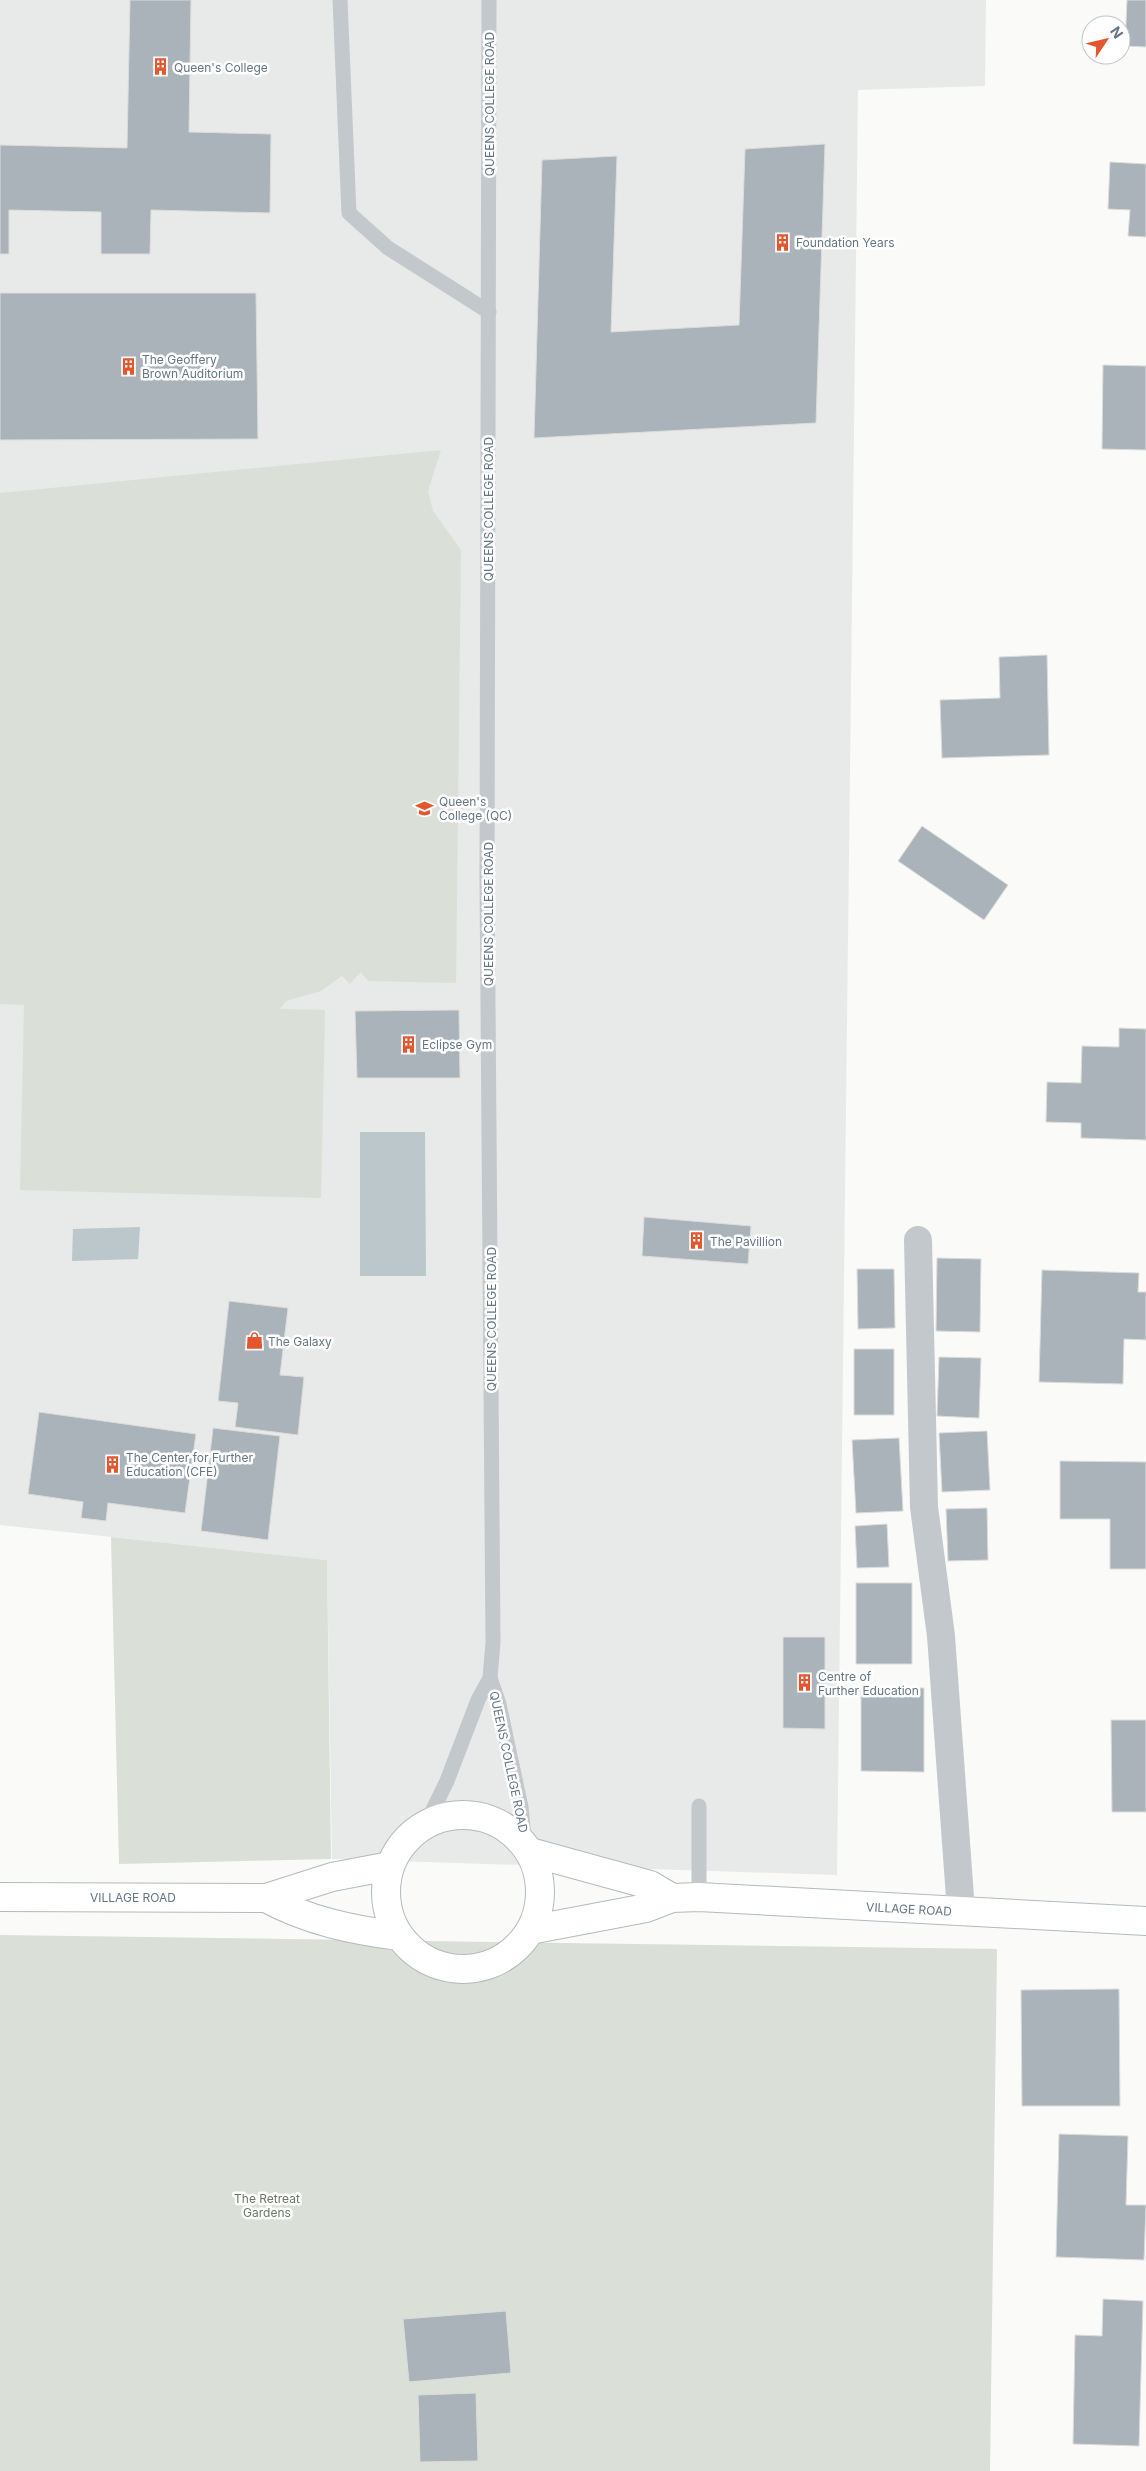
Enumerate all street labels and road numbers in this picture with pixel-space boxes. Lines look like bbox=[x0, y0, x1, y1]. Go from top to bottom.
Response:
street label: QUEENS COLLEGE ROAD bbox=[482, 32, 497, 176]
street label: QUEENS COLLEGE ROAD bbox=[481, 437, 496, 581]
street label: QUEENS COLLEGE ROAD bbox=[481, 842, 496, 986]
street label: QUEENS COLLEGE ROAD bbox=[484, 1247, 499, 1391]
street label: QUEENS COLLEGE ROAD bbox=[487, 1690, 531, 1834]
street label: VILLAGE ROAD bbox=[90, 1890, 176, 1905]
street label: VILLAGE ROAD bbox=[866, 1899, 952, 1919]

